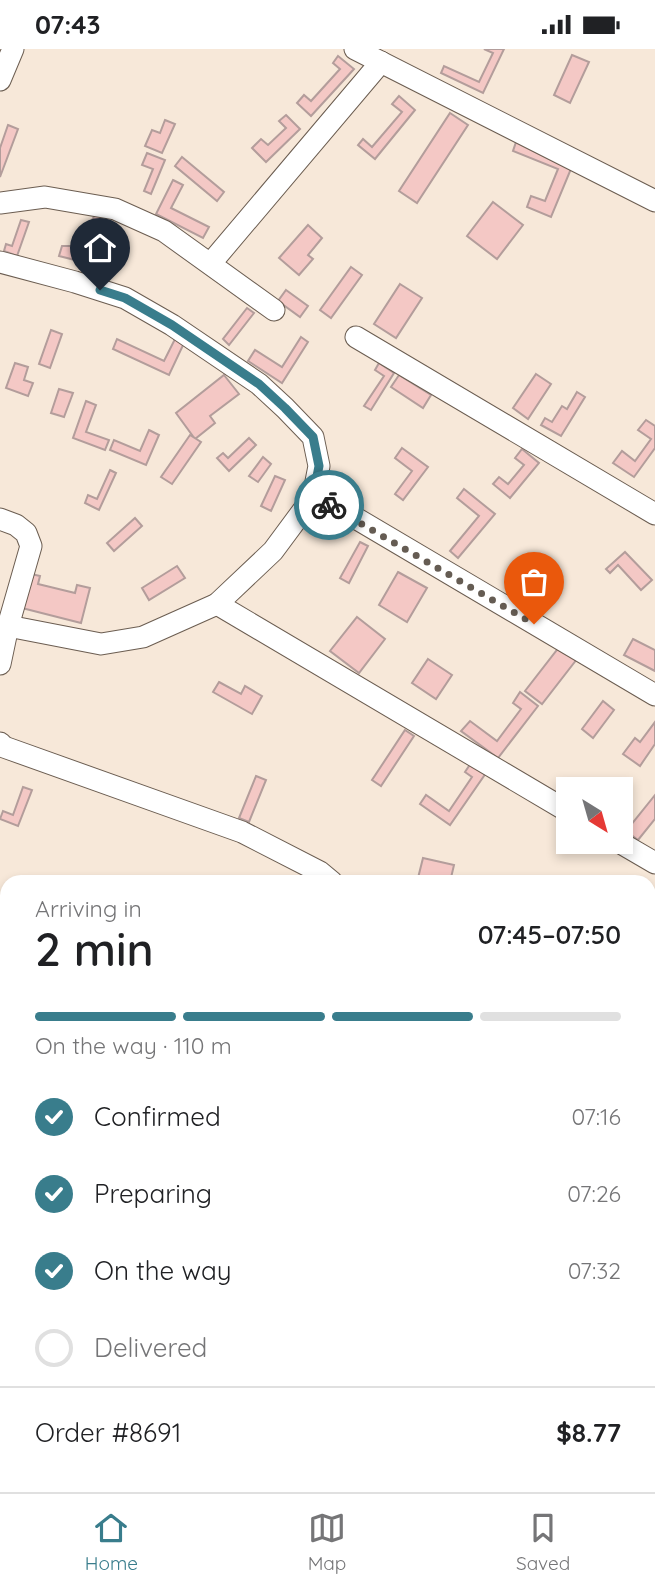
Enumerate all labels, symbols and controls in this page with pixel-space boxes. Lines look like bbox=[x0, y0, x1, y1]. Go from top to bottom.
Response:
text: 07:43 bbox=[35, 8, 101, 41]
pin bbox=[70, 218, 130, 290]
icon: home bbox=[81, 229, 119, 267]
courier bbox=[294, 470, 364, 540]
icon: bike bbox=[310, 486, 348, 524]
pin bbox=[504, 552, 564, 624]
icon: bag bbox=[515, 563, 553, 601]
north arrow bbox=[556, 777, 634, 854]
map controls bbox=[556, 777, 633, 854]
text: Arriving in bbox=[35, 894, 142, 923]
text: 07:45–07:50 bbox=[478, 918, 621, 951]
text: 2 min bbox=[35, 920, 154, 978]
text: On the way · 110 m bbox=[35, 1031, 232, 1060]
icon: check bbox=[35, 1098, 73, 1136]
text: Confirmed bbox=[94, 1100, 221, 1133]
text: 07:16 bbox=[572, 1102, 621, 1131]
icon: check bbox=[35, 1175, 73, 1213]
text: Preparing bbox=[94, 1177, 212, 1210]
text: 07:26 bbox=[567, 1179, 621, 1208]
icon: check bbox=[35, 1252, 73, 1290]
text: On the way bbox=[94, 1254, 232, 1287]
text: 07:32 bbox=[568, 1256, 621, 1285]
text: Delivered bbox=[94, 1331, 207, 1364]
text: Order #8691 bbox=[35, 1416, 181, 1449]
text: $8.77 bbox=[556, 1416, 621, 1449]
tab: Home bbox=[85, 1509, 138, 1575]
tab: Map bbox=[308, 1509, 346, 1575]
tab: Saved bbox=[516, 1509, 570, 1575]

